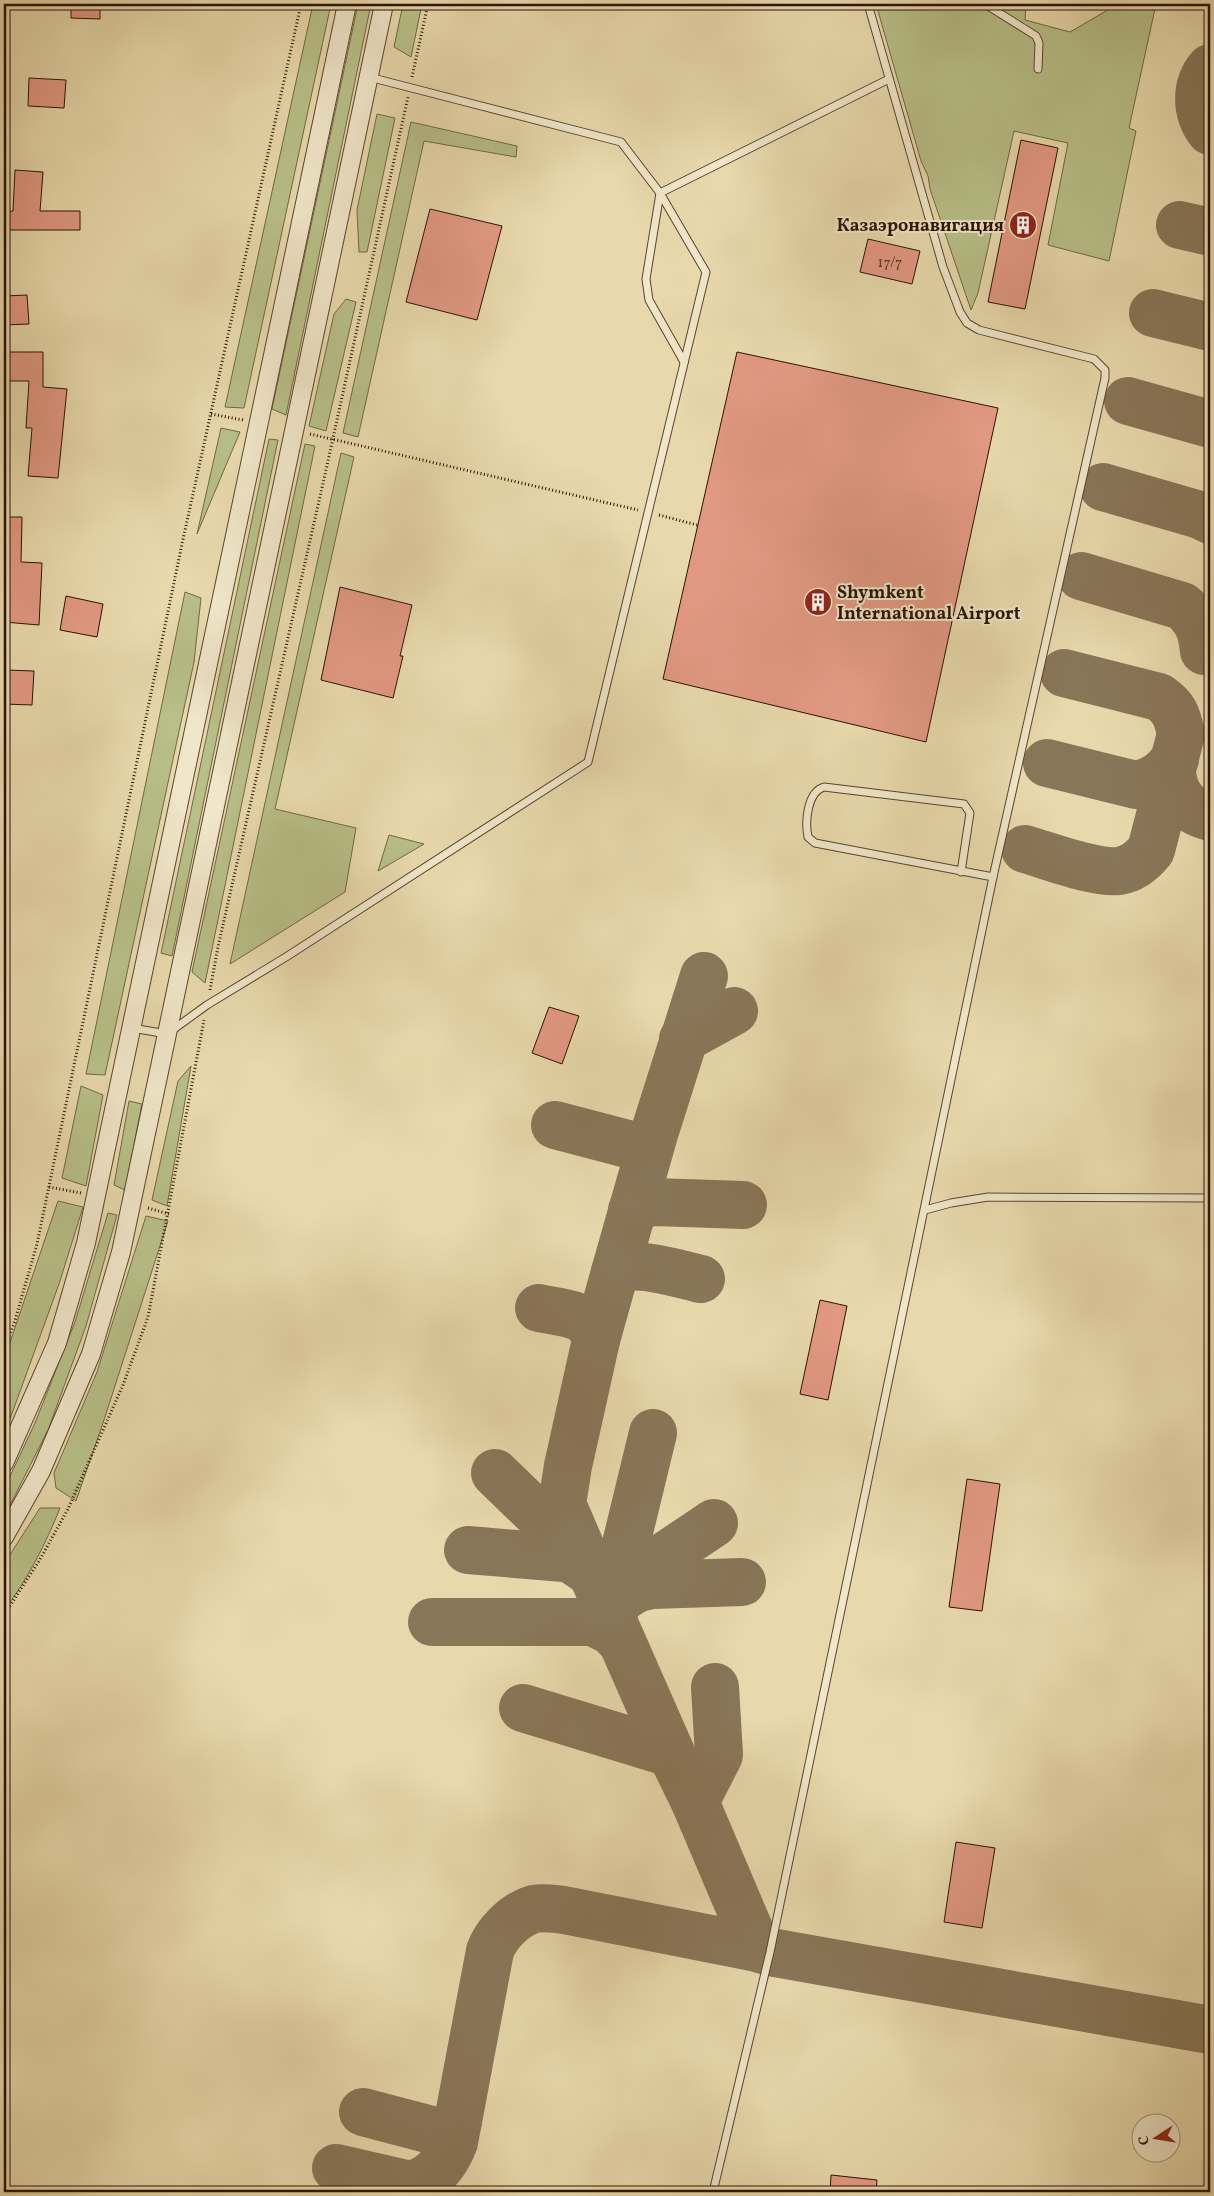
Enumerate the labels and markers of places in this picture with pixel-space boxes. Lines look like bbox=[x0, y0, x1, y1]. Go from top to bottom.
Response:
building icon: Казаэронавигация bbox=[1008, 210, 1038, 240]
place label: Казаэронавигация bbox=[837, 214, 1004, 239]
place label: Shymkent International Airport bbox=[837, 581, 1021, 627]
building icon: Shymkent International Airport bbox=[803, 587, 833, 617]

